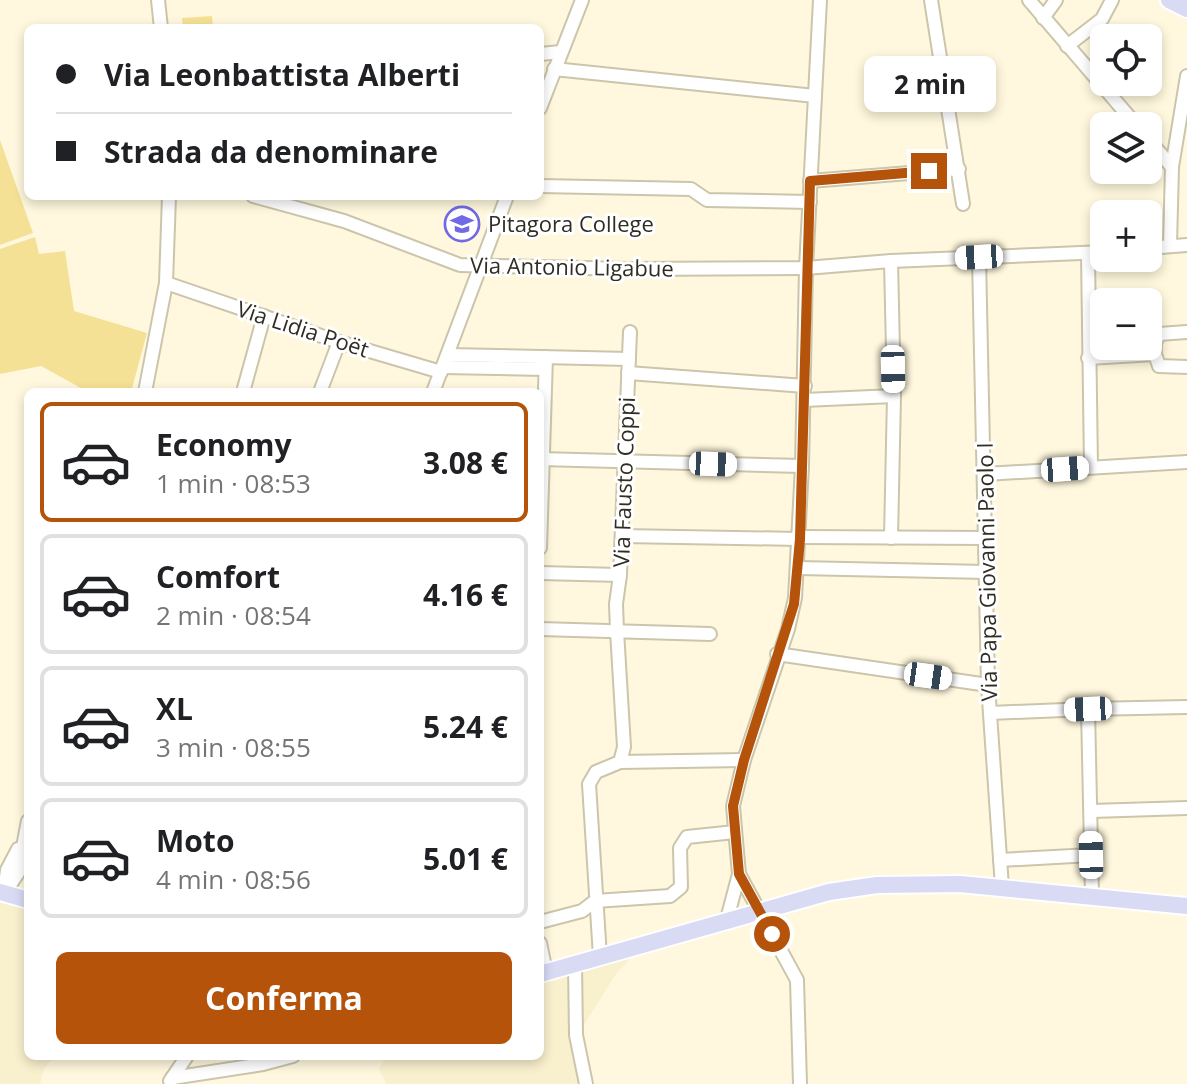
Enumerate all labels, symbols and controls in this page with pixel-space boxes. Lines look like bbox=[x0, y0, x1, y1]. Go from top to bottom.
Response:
map controls bbox=[1090, 24, 1162, 360]
button: locate bbox=[1090, 24, 1162, 96]
text: Via Leonbattista Alberti bbox=[104, 54, 460, 95]
callout: 2 min bbox=[863, 55, 995, 111]
text: 2 min bbox=[894, 66, 966, 102]
button: layers bbox=[1090, 112, 1162, 184]
text: Strada da denominare bbox=[104, 131, 438, 172]
route end bbox=[911, 153, 947, 189]
button: + bbox=[1090, 200, 1162, 272]
school or university icon: Pitagora College bbox=[443, 205, 481, 243]
place label: Pitagora College bbox=[488, 208, 654, 238]
car bbox=[954, 244, 1004, 270]
street label: Via Antonio Ligabue bbox=[470, 249, 674, 283]
button: − bbox=[1090, 288, 1162, 360]
street label: Via Lidia Poët bbox=[233, 293, 373, 364]
car bbox=[881, 345, 905, 393]
street label: Via Fausto Coppi bbox=[605, 396, 641, 568]
text: Economy bbox=[156, 424, 292, 465]
icon: car bbox=[60, 426, 132, 498]
text: 3.08 € bbox=[423, 442, 508, 483]
street label: Via Papa Giovanni Paolo I bbox=[969, 442, 1003, 702]
car bbox=[689, 451, 737, 477]
car bbox=[1040, 455, 1090, 483]
text: 1 min · 08:53 bbox=[156, 465, 311, 501]
text: Comfort bbox=[156, 556, 280, 597]
icon: car bbox=[60, 558, 132, 630]
text: 4.16 € bbox=[423, 574, 508, 615]
text: 2 min · 08:54 bbox=[156, 597, 311, 633]
car bbox=[903, 661, 953, 691]
text: XL bbox=[156, 688, 193, 729]
icon: car bbox=[60, 690, 132, 762]
car bbox=[1064, 696, 1112, 722]
text: 5.24 € bbox=[423, 706, 508, 747]
text: 3 min · 08:55 bbox=[156, 729, 311, 765]
text: Moto bbox=[156, 820, 234, 861]
icon: car bbox=[60, 822, 132, 894]
car bbox=[1079, 831, 1103, 879]
text: 5.01 € bbox=[423, 838, 508, 879]
text: 4 min · 08:56 bbox=[156, 861, 311, 897]
route start bbox=[754, 916, 790, 952]
button: Conferma bbox=[56, 952, 512, 1044]

